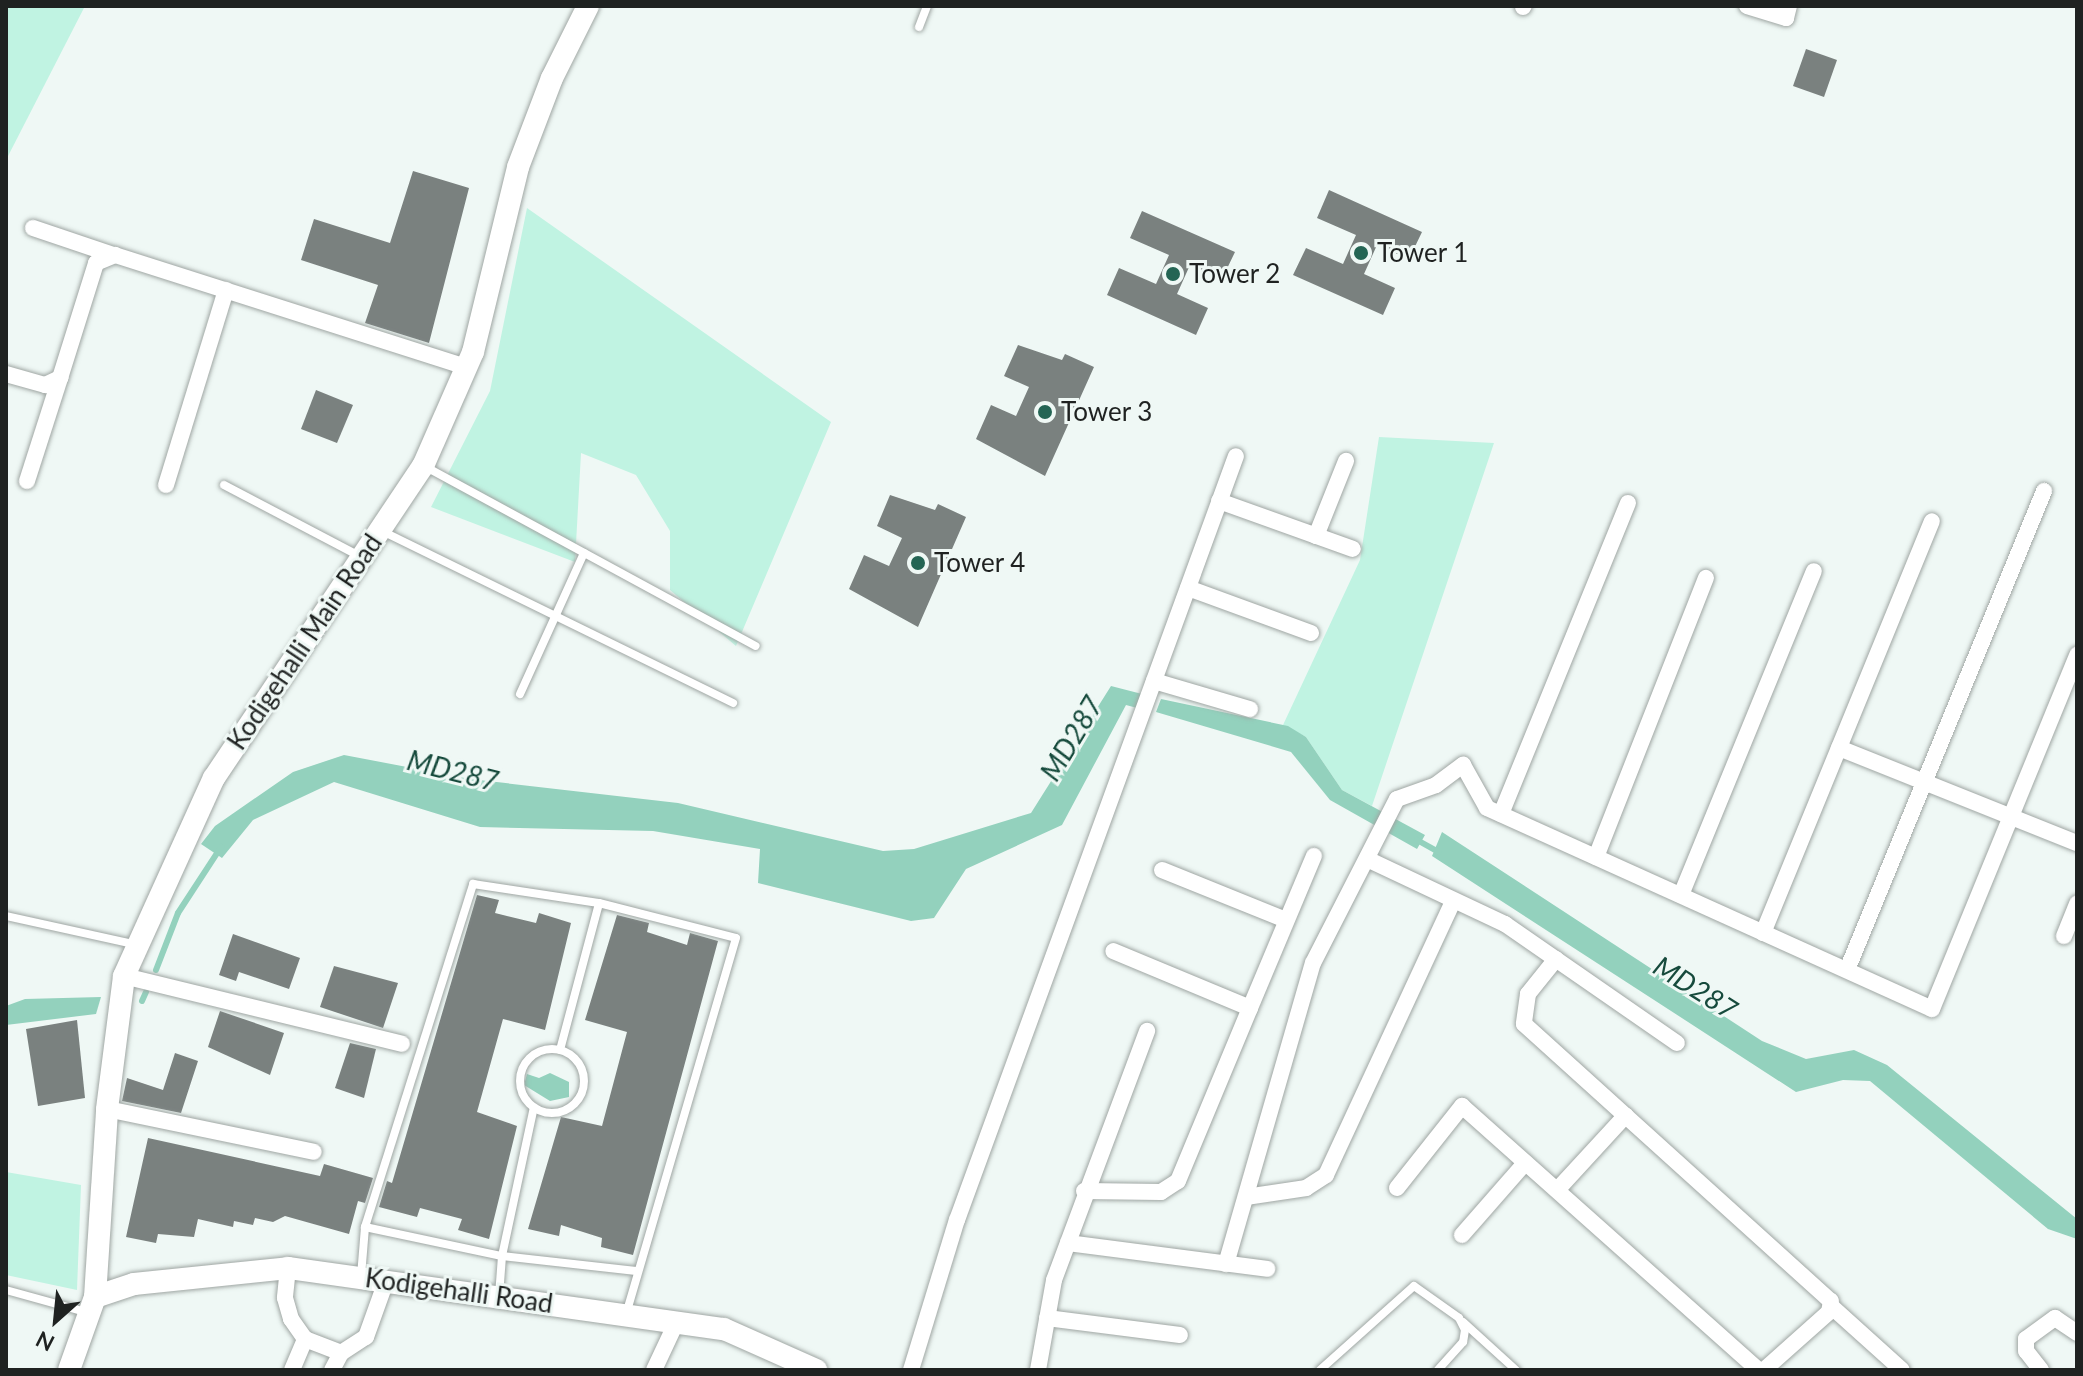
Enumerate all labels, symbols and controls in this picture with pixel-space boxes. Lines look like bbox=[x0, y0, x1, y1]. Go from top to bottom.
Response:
place label: Tower 1 bbox=[1377, 237, 1469, 269]
marker: Tower 1 bbox=[1352, 244, 1370, 262]
place label: Tower 2 bbox=[1189, 258, 1281, 290]
marker: Tower 2 bbox=[1164, 265, 1182, 283]
place label: Tower 3 bbox=[1061, 396, 1153, 428]
marker: Tower 3 bbox=[1036, 403, 1054, 421]
street label: Kodigehalli Main Road bbox=[221, 528, 389, 756]
place label: Tower 4 bbox=[934, 547, 1026, 579]
marker: Tower 4 bbox=[909, 554, 927, 572]
water label: MD287 bbox=[1033, 690, 1109, 786]
water label: MD287 bbox=[404, 742, 502, 798]
water label: MD287 bbox=[1648, 948, 1744, 1026]
street label: Kodigehalli Road bbox=[363, 1262, 555, 1320]
north arrow bbox=[16, 1280, 96, 1360]
text: N bbox=[31, 1326, 59, 1358]

